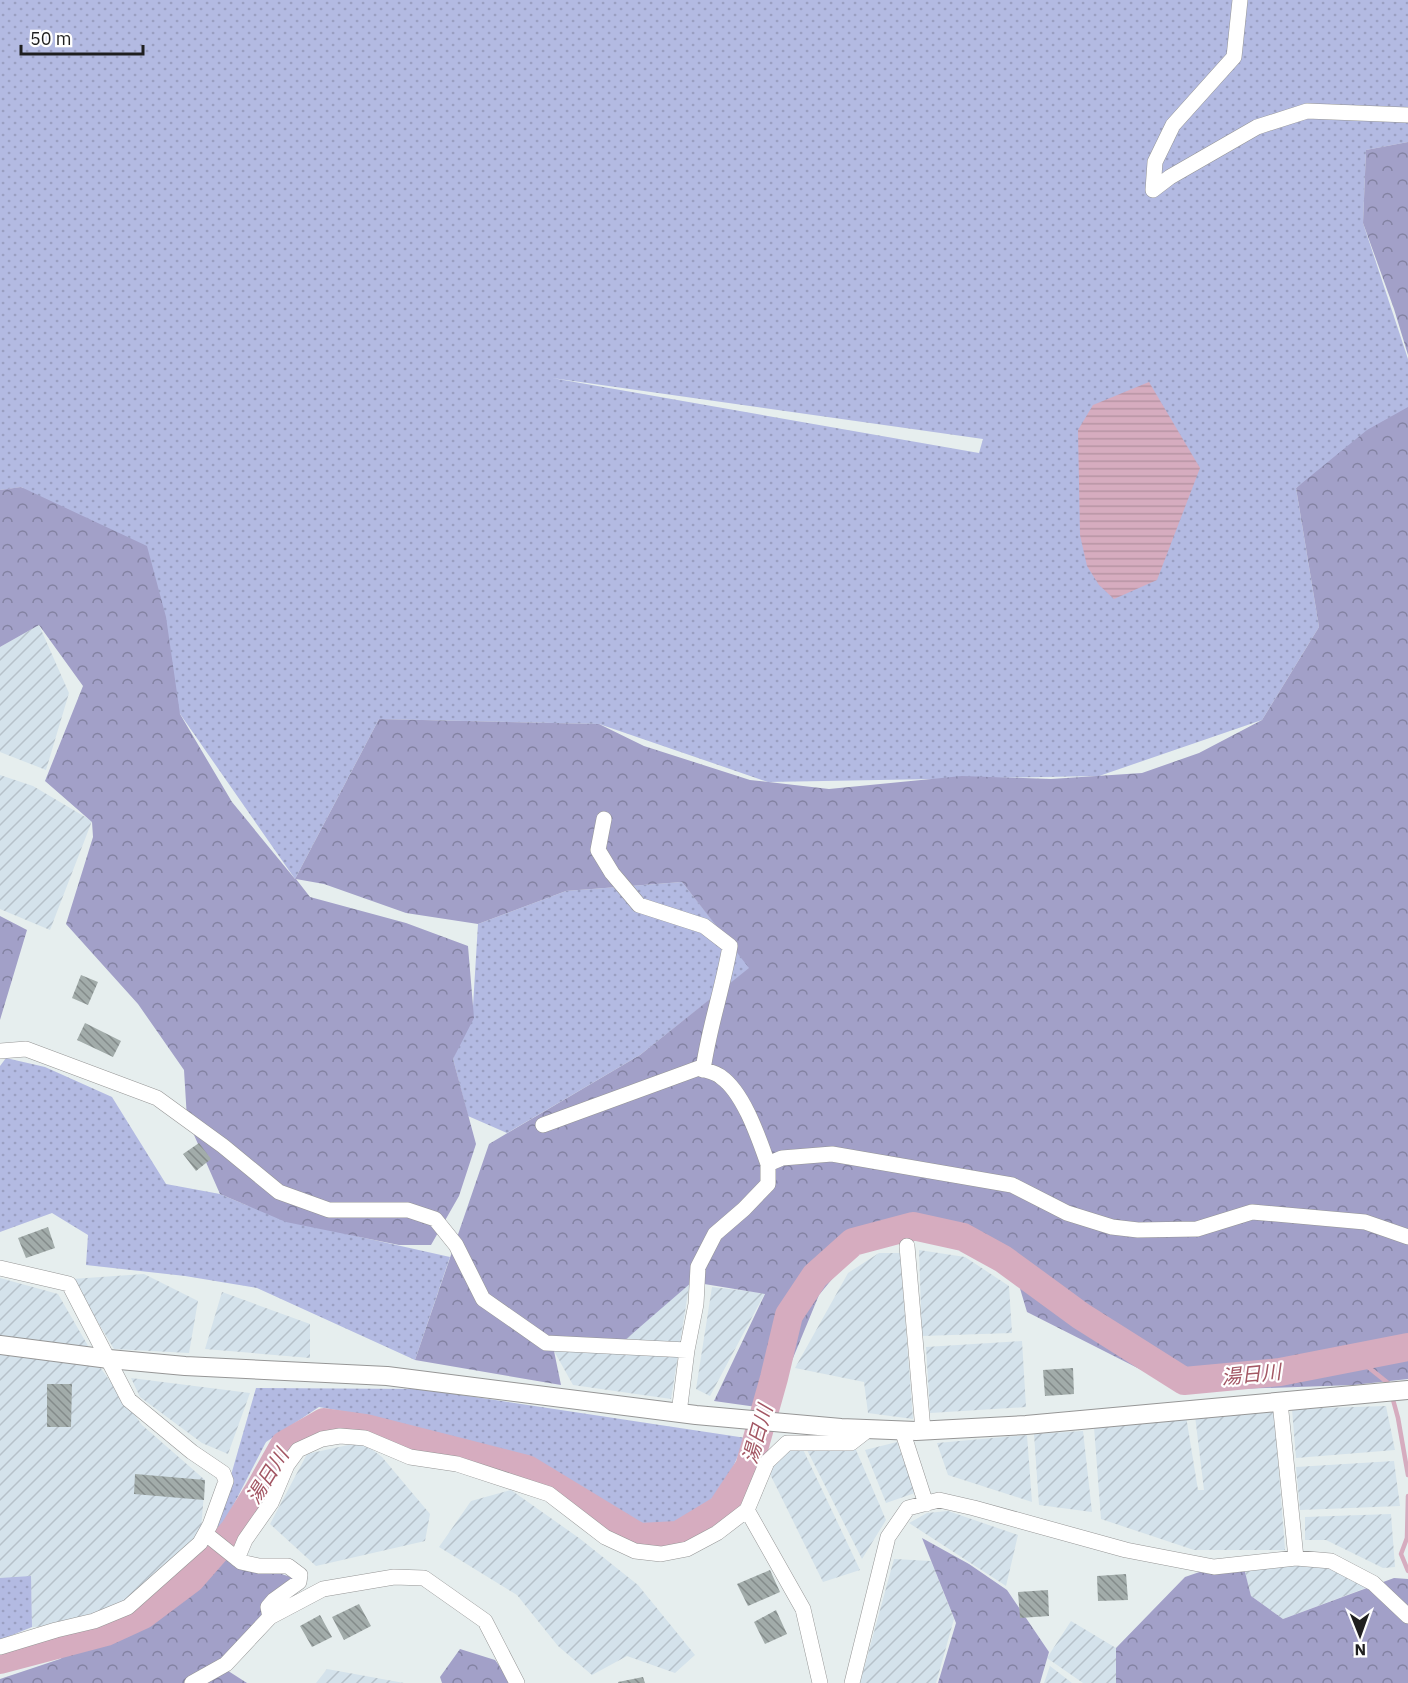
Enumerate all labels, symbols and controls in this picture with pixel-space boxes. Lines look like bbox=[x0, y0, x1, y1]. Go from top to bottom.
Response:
scale bar bbox=[21, 18, 142, 56]
text: 50 m bbox=[30, 27, 72, 50]
water label: 湯日川 bbox=[1220, 1357, 1284, 1391]
water label: 湯日川 bbox=[736, 1400, 779, 1467]
water label: 湯日川 bbox=[240, 1442, 295, 1509]
north arrow bbox=[1330, 1605, 1390, 1665]
text: N bbox=[1354, 1640, 1366, 1660]

